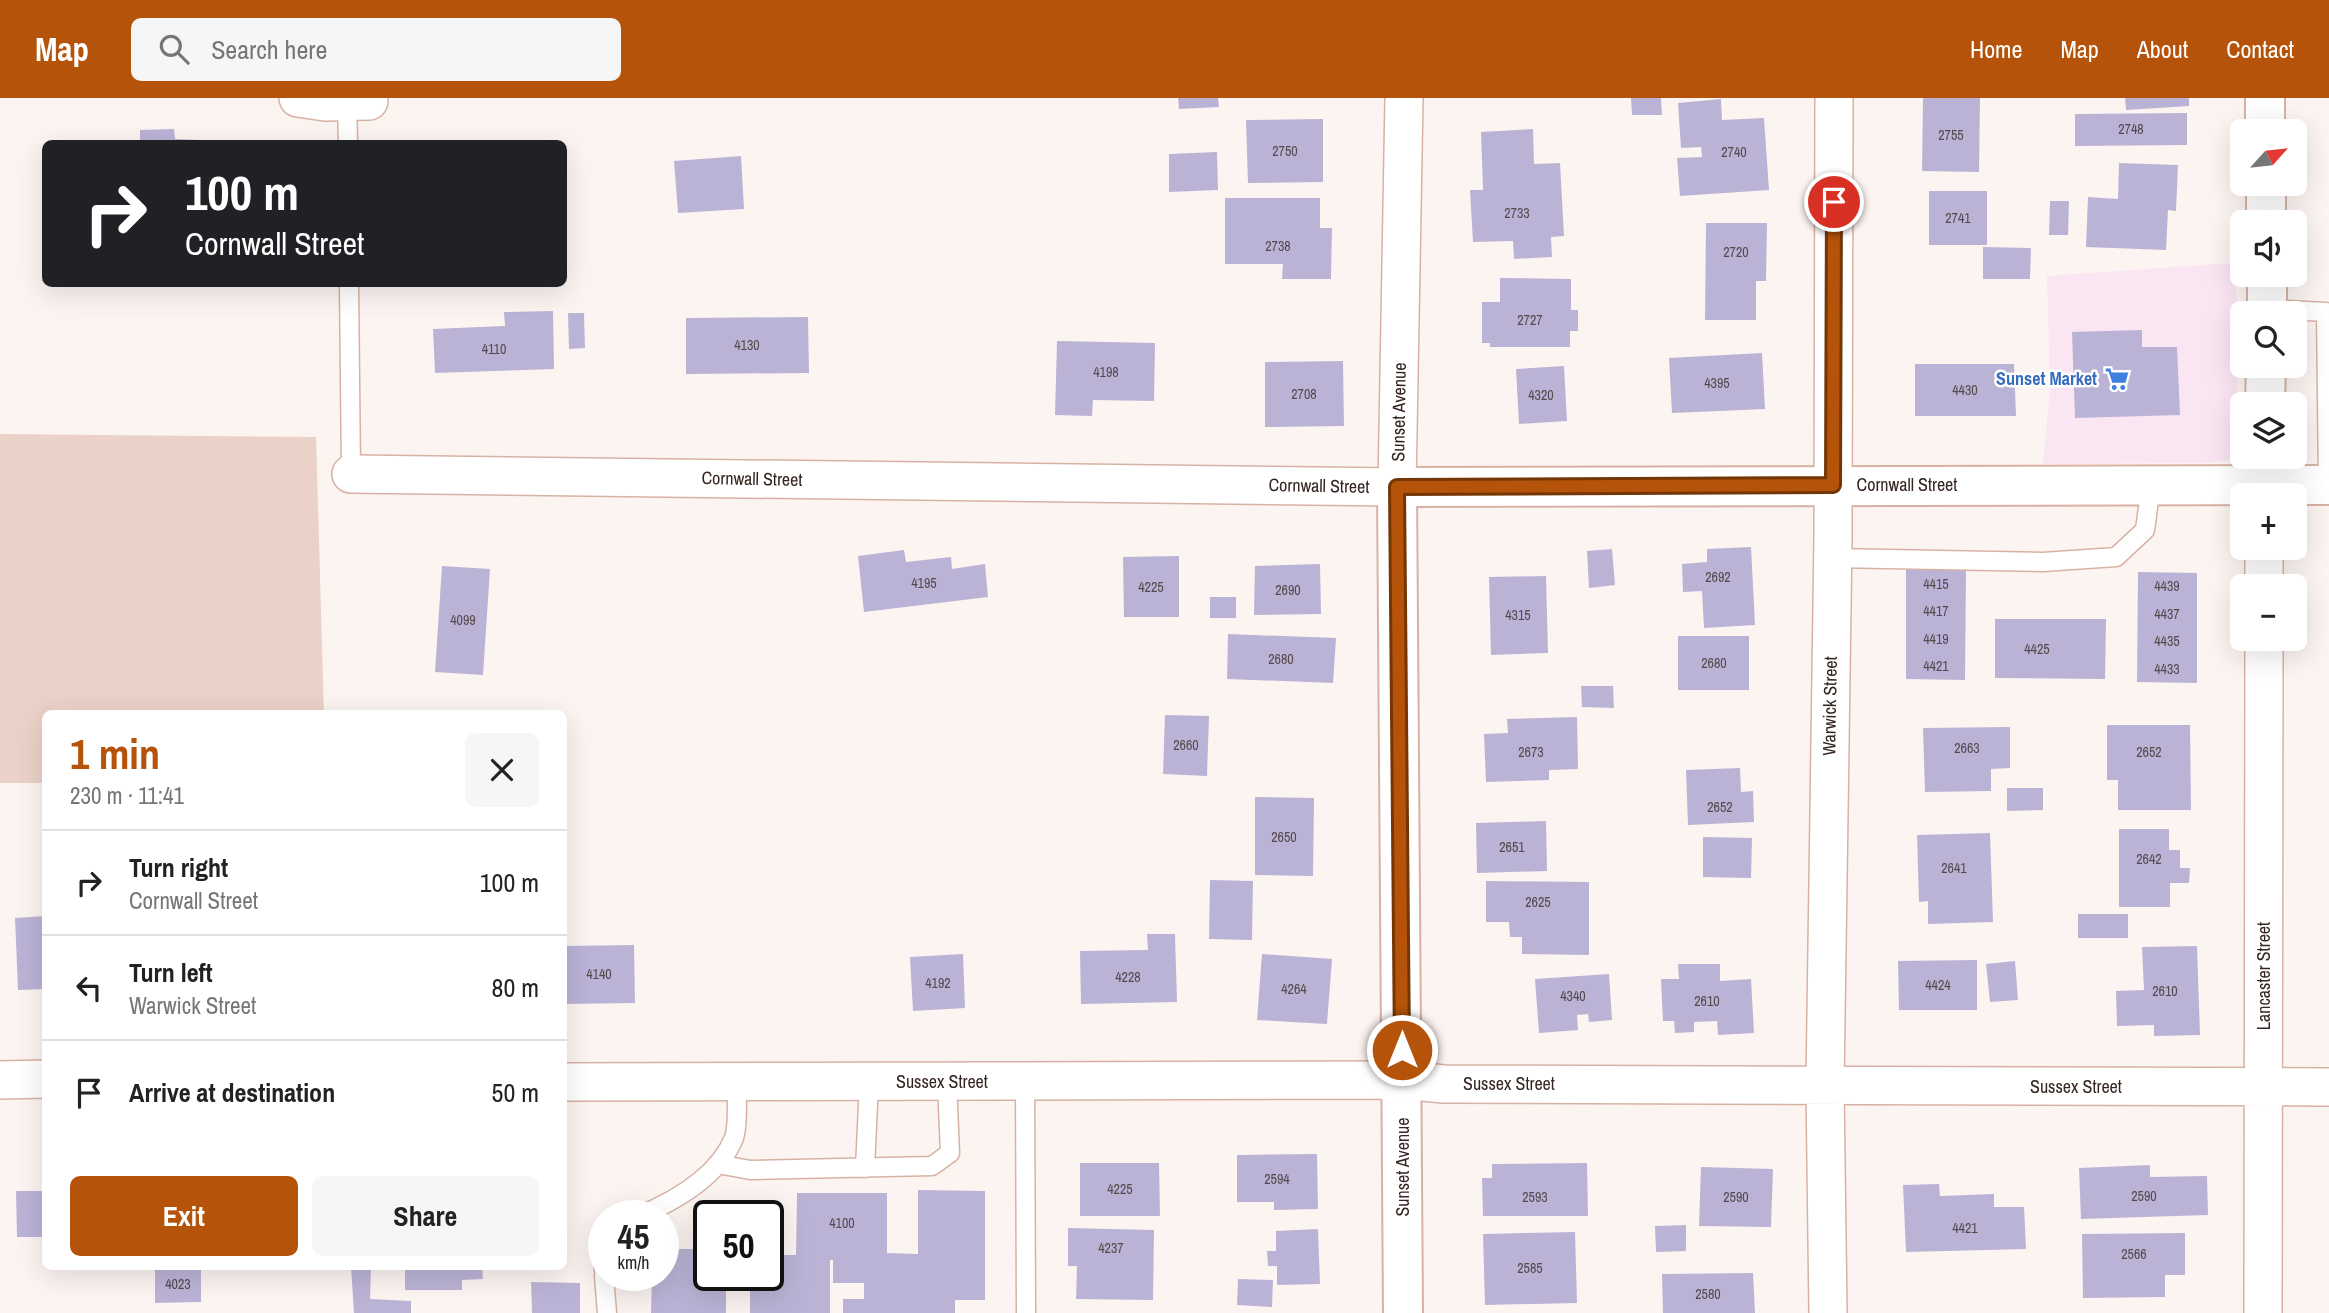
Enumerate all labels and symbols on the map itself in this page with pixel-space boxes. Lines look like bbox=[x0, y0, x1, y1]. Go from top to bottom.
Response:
north arrow bbox=[2230, 119, 2306, 196]
house number: 2748 bbox=[2118, 120, 2144, 138]
house number: 2755 bbox=[1938, 126, 1964, 144]
house number: 2750 bbox=[1272, 142, 1298, 160]
house number: 2740 bbox=[1721, 143, 1747, 161]
pin bbox=[1804, 172, 1864, 232]
house number: 2733 bbox=[1504, 204, 1530, 222]
house number: 2741 bbox=[1945, 209, 1971, 227]
house number: 2738 bbox=[1265, 237, 1291, 255]
house number: 2720 bbox=[1723, 243, 1749, 261]
house number: 2727 bbox=[1517, 311, 1543, 329]
house number: 4130 bbox=[734, 336, 760, 354]
house number: 4110 bbox=[482, 340, 506, 358]
street label: Sunset Avenue bbox=[1385, 362, 1412, 462]
house number: 4198 bbox=[1093, 363, 1119, 381]
supermarket icon: Sunset Market bbox=[2103, 365, 2131, 393]
place label: Sunset Market bbox=[1996, 366, 2097, 391]
house number: 4395 bbox=[1704, 374, 1730, 392]
house number: 4430 bbox=[1952, 381, 1978, 399]
house number: 2708 bbox=[1291, 385, 1317, 403]
house number: 4320 bbox=[1528, 386, 1554, 404]
street label: Cornwall Street bbox=[701, 465, 803, 492]
street label: Cornwall Street bbox=[1268, 472, 1370, 499]
street label: Cornwall Street bbox=[1857, 472, 1957, 497]
house number: 2692 bbox=[1705, 568, 1731, 586]
house number: 4195 bbox=[911, 574, 937, 592]
house number: 4415 bbox=[1923, 575, 1949, 593]
house number: 4439 bbox=[2154, 577, 2180, 595]
house number: 4225 bbox=[1138, 578, 1164, 596]
house number: 2690 bbox=[1275, 581, 1301, 599]
house number: 4417 bbox=[1923, 602, 1949, 620]
house number: 4437 bbox=[2154, 605, 2180, 623]
house number: 4315 bbox=[1505, 606, 1531, 624]
house number: 4099 bbox=[450, 611, 476, 629]
house number: 4419 bbox=[1923, 630, 1949, 648]
house number: 4435 bbox=[2154, 632, 2180, 650]
house number: 4425 bbox=[2024, 640, 2050, 658]
house number: 2680 bbox=[1268, 650, 1294, 668]
house number: 2680 bbox=[1701, 654, 1727, 672]
street label: Warwick Street bbox=[1816, 656, 1843, 756]
house number: 4421 bbox=[1923, 657, 1949, 675]
house number: 4433 bbox=[2154, 660, 2180, 678]
house number: 2660 bbox=[1173, 736, 1199, 754]
house number: 2663 bbox=[1954, 739, 1980, 757]
house number: 2673 bbox=[1518, 743, 1544, 761]
house number: 2652 bbox=[2136, 743, 2162, 761]
house number: 2652 bbox=[1707, 798, 1733, 816]
house number: 2650 bbox=[1271, 828, 1297, 846]
house number: 2651 bbox=[1499, 838, 1525, 856]
house number: 2642 bbox=[2136, 850, 2162, 868]
house number: 2641 bbox=[1941, 859, 1967, 877]
house number: 2625 bbox=[1525, 893, 1551, 911]
street label: Lancaster Street bbox=[2251, 922, 2276, 1030]
house number: 4140 bbox=[586, 965, 612, 983]
house number: 4228 bbox=[1115, 968, 1141, 986]
house number: 4192 bbox=[925, 974, 951, 992]
house number: 4424 bbox=[1925, 976, 1951, 994]
house number: 4264 bbox=[1281, 980, 1307, 998]
house number: 2610 bbox=[2152, 982, 2178, 1000]
house number: 4340 bbox=[1560, 987, 1586, 1005]
house number: 2610 bbox=[1694, 992, 1720, 1010]
position arrow bbox=[1365, 1013, 1439, 1087]
street label: Sussex Street bbox=[896, 1069, 988, 1094]
street label: Sussex Street bbox=[1463, 1071, 1555, 1096]
street label: Sussex Street bbox=[2030, 1074, 2122, 1099]
street label: Sunset Avenue bbox=[1390, 1117, 1415, 1217]
house number: 2594 bbox=[1264, 1170, 1290, 1188]
house number: 4225 bbox=[1107, 1180, 1133, 1198]
house number: 2590 bbox=[2131, 1187, 2157, 1205]
house number: 2593 bbox=[1522, 1188, 1548, 1206]
house number: 2590 bbox=[1723, 1188, 1749, 1206]
speed limit sign: 50 bbox=[693, 1200, 784, 1291]
house number: 4100 bbox=[829, 1214, 855, 1232]
house number: 4421 bbox=[1952, 1219, 1978, 1237]
house number: 4237 bbox=[1098, 1239, 1124, 1257]
house number: 2566 bbox=[2121, 1245, 2147, 1263]
house number: 2585 bbox=[1517, 1259, 1543, 1277]
house number: 4023 bbox=[165, 1275, 191, 1293]
house number: 2580 bbox=[1695, 1285, 1721, 1303]

